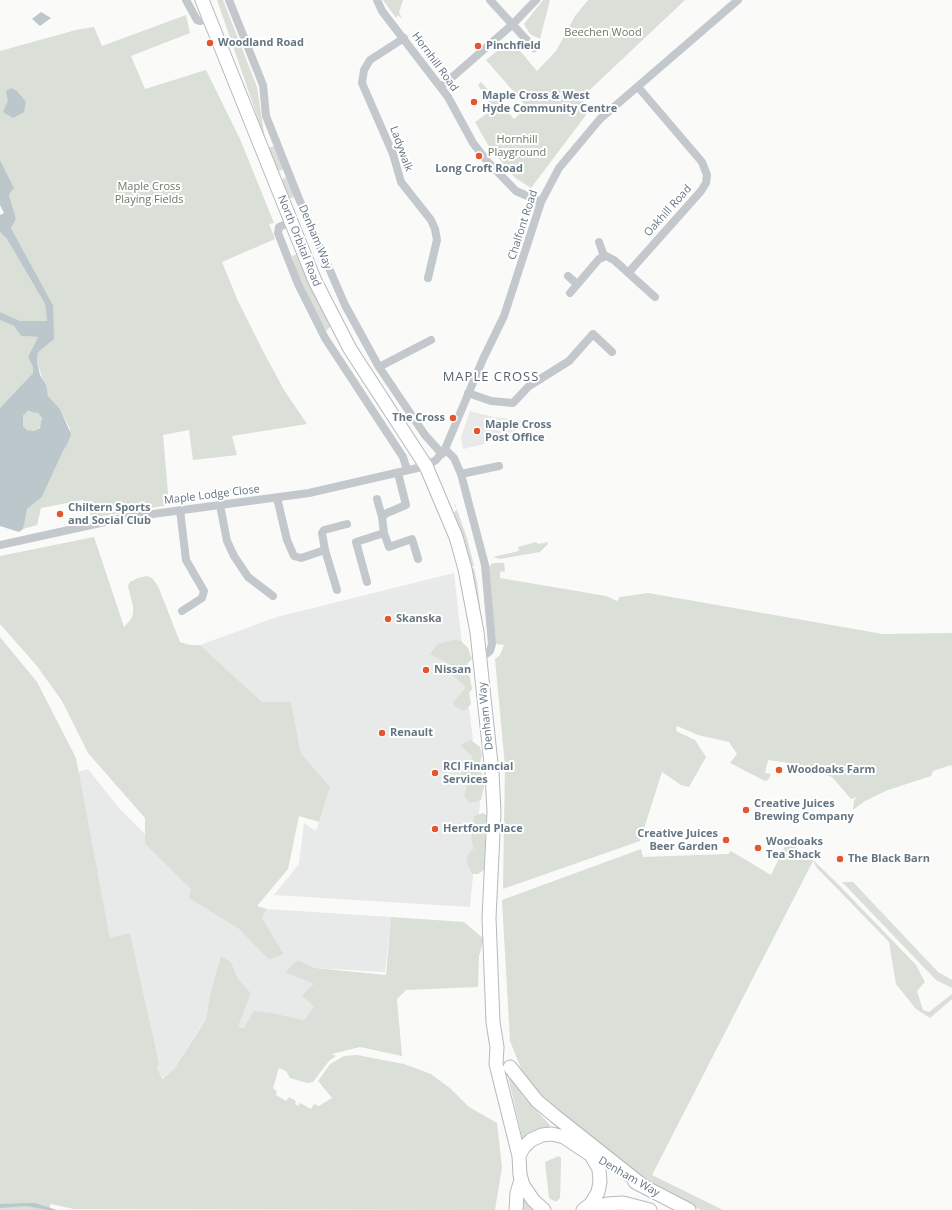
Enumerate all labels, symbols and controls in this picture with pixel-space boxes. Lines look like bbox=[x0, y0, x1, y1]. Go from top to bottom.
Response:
park label: Beechen Wood bbox=[564, 26, 642, 40]
street label: Hornhill Road bbox=[409, 30, 461, 94]
place label: Woodland Road bbox=[218, 36, 304, 50]
marker: Woodland Road bbox=[205, 38, 215, 48]
place label: Pinchfield bbox=[486, 39, 541, 53]
marker: Pinchfield bbox=[473, 41, 483, 51]
place label: Maple Cross & West Hyde Community Centre bbox=[482, 89, 617, 115]
marker: Maple Cross & West Hyde Community Centre bbox=[469, 97, 479, 107]
street label: Ladywalk bbox=[387, 125, 415, 173]
park label: Hornhill Playground bbox=[488, 133, 546, 159]
marker: Long Croft Road bbox=[474, 151, 484, 161]
place label: Long Croft Road bbox=[435, 162, 523, 176]
park label: Maple Cross Playing Fields bbox=[115, 180, 183, 206]
street label: Oakhill Road bbox=[641, 183, 695, 239]
street label: Chalfont Road bbox=[505, 188, 541, 262]
street label: North Orbital Road bbox=[275, 193, 323, 289]
street label: Denham Way bbox=[296, 203, 334, 271]
district label: MAPLE CROSS bbox=[443, 369, 539, 385]
place label: The Cross bbox=[392, 411, 445, 425]
marker: The Cross bbox=[448, 413, 458, 423]
place label: Maple Cross Post Office bbox=[485, 418, 551, 444]
marker: Maple Cross Post Office bbox=[472, 426, 482, 436]
street label: Maple Lodge Close bbox=[163, 483, 261, 507]
place label: Chiltern Sports and Social Club bbox=[68, 501, 151, 527]
marker: Chiltern Sports and Social Club bbox=[55, 509, 65, 519]
place label: Skanska bbox=[396, 612, 442, 626]
marker: Skanska bbox=[383, 614, 393, 624]
place label: Nissan bbox=[434, 663, 471, 677]
marker: Nissan bbox=[421, 665, 431, 675]
street label: Denham Way bbox=[476, 681, 496, 751]
place label: Renault bbox=[390, 726, 433, 740]
marker: Renault bbox=[377, 728, 387, 738]
place label: RCI Financial Services bbox=[443, 760, 513, 786]
place label: Woodoaks Farm bbox=[787, 763, 875, 777]
marker: Woodoaks Farm bbox=[774, 765, 784, 775]
marker: RCI Financial Services bbox=[430, 768, 440, 778]
place label: Creative Juices Brewing Company bbox=[754, 797, 854, 823]
marker: Creative Juices Brewing Company bbox=[741, 805, 751, 815]
place label: Hertford Place bbox=[443, 822, 523, 836]
marker: Hertford Place bbox=[430, 824, 440, 834]
place label: Creative Juices Beer Garden bbox=[637, 827, 718, 853]
marker: Creative Juices Beer Garden bbox=[721, 835, 731, 845]
place label: Woodoaks Tea Shack bbox=[766, 835, 823, 861]
marker: Woodoaks Tea Shack bbox=[753, 843, 763, 853]
place label: The Black Barn bbox=[848, 852, 930, 866]
marker: The Black Barn bbox=[835, 854, 845, 864]
street label: Denham Way bbox=[596, 1154, 662, 1200]

